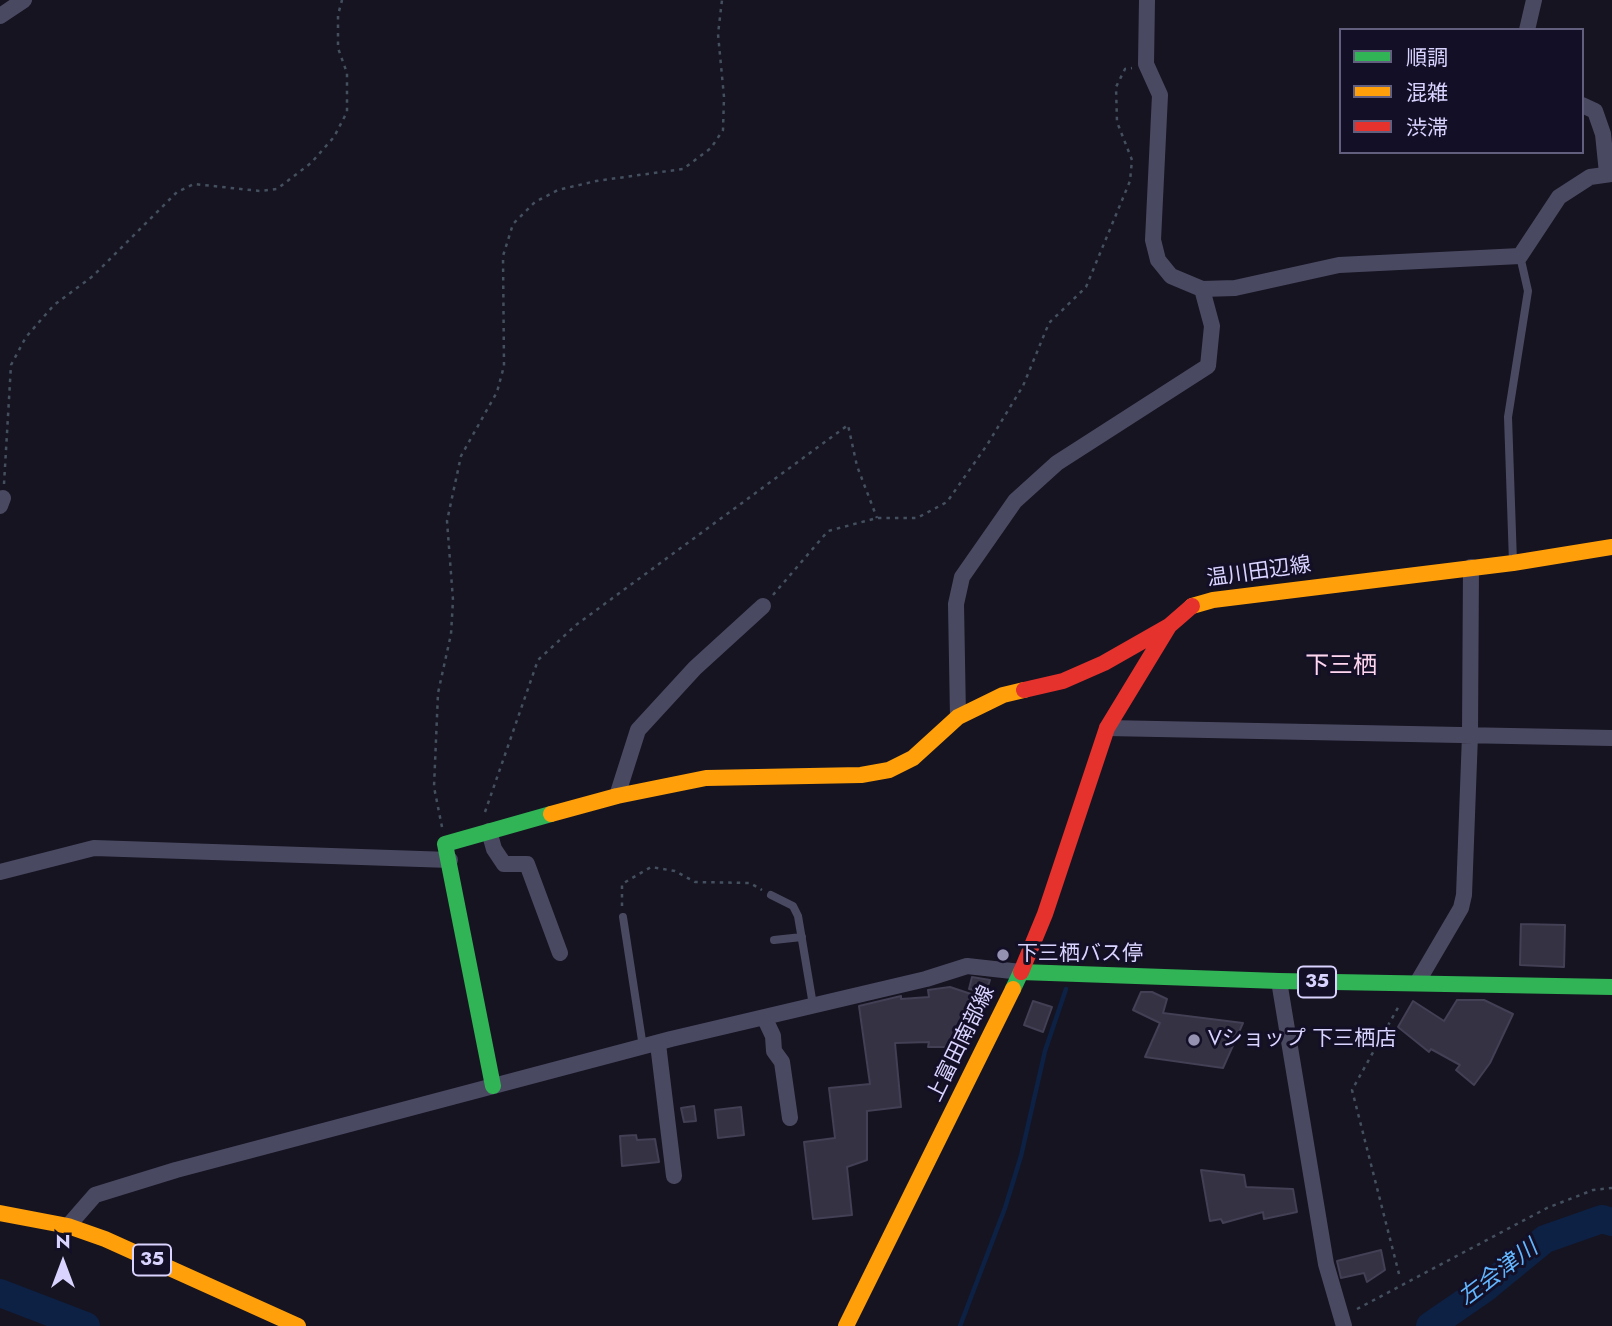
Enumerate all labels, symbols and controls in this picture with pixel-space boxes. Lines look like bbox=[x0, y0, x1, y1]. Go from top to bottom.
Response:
legend bbox=[1339, 28, 1584, 154]
text: 順調 bbox=[1406, 43, 1448, 73]
text: 混雑 bbox=[1406, 78, 1448, 108]
text: 渋滞 bbox=[1406, 113, 1448, 143]
street label: 温川田辺線 bbox=[1205, 553, 1313, 593]
district label: 下三栖 bbox=[1305, 653, 1377, 681]
place label: 下三栖バス停 bbox=[1017, 942, 1143, 968]
marker: 下三栖バス停 bbox=[995, 947, 1011, 963]
road number: 35 bbox=[1298, 966, 1336, 998]
street label: 上富田南部線 bbox=[923, 982, 1001, 1106]
place label: Vショップ 下三栖店 bbox=[1208, 1027, 1396, 1053]
marker: Vショップ 下三栖店 bbox=[1186, 1032, 1202, 1048]
north arrow bbox=[28, 1228, 98, 1298]
text: N bbox=[55, 1228, 71, 1255]
water label: 左会津川 bbox=[1454, 1235, 1544, 1313]
road number: 35 bbox=[133, 1244, 171, 1276]

